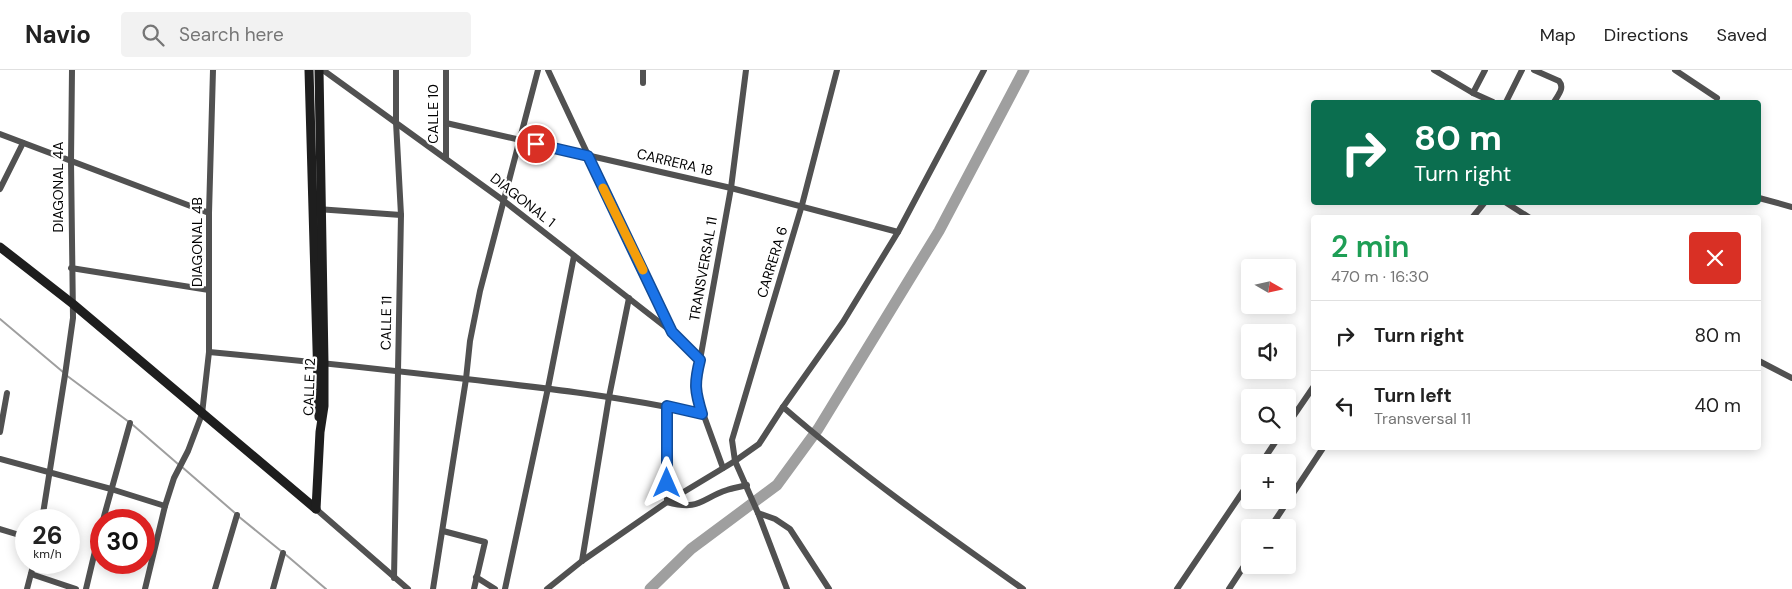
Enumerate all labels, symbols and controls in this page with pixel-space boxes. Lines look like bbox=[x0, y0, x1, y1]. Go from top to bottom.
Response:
search box bbox=[121, 12, 471, 57]
text: Navio bbox=[25, 19, 91, 50]
icon: search bbox=[139, 21, 167, 49]
text: Search here bbox=[179, 22, 284, 47]
text: Map bbox=[1540, 23, 1576, 47]
text: Directions bbox=[1604, 23, 1689, 47]
text: Saved bbox=[1717, 23, 1767, 47]
street label: CALLE 10 bbox=[424, 84, 442, 144]
text: 80 m bbox=[1414, 115, 1502, 161]
icon: right bbox=[1331, 120, 1396, 185]
pin bbox=[515, 123, 557, 165]
icon: arrive bbox=[522, 130, 550, 158]
street label: DIAGONAL 4A bbox=[49, 142, 67, 232]
street label: CARRERA 18 bbox=[635, 144, 715, 180]
text: Turn right bbox=[1414, 159, 1511, 188]
street label: DIAGONAL 1 bbox=[487, 169, 559, 231]
street label: DIAGONAL 4B bbox=[188, 197, 206, 287]
street label: TRANSVERSAL 11 bbox=[685, 215, 721, 323]
street label: CARRERA 6 bbox=[753, 224, 791, 300]
text: 2 min bbox=[1331, 227, 1409, 266]
button: close bbox=[1689, 232, 1741, 284]
north arrow bbox=[1241, 259, 1296, 314]
map controls bbox=[1241, 259, 1296, 574]
text: 470 m · 16:30 bbox=[1331, 266, 1429, 287]
street label: CALLE 11 bbox=[377, 296, 395, 350]
icon: right bbox=[1331, 322, 1359, 350]
text: Turn right bbox=[1374, 323, 1464, 348]
text: 80 m bbox=[1694, 323, 1741, 348]
button: sound bbox=[1241, 324, 1296, 379]
street label: CALLE 12 bbox=[299, 358, 319, 416]
text: Turn left bbox=[1374, 383, 1452, 408]
button: search bbox=[1241, 389, 1296, 444]
icon: left bbox=[1331, 392, 1359, 420]
text: 40 m bbox=[1694, 393, 1741, 418]
text: Transversal 11 bbox=[1374, 408, 1471, 429]
button: + bbox=[1241, 454, 1296, 509]
position arrow bbox=[640, 456, 692, 508]
speed limit sign: 30 bbox=[90, 509, 155, 574]
text: 26 bbox=[32, 519, 63, 552]
button: − bbox=[1241, 519, 1296, 574]
text: km/h bbox=[33, 546, 62, 562]

